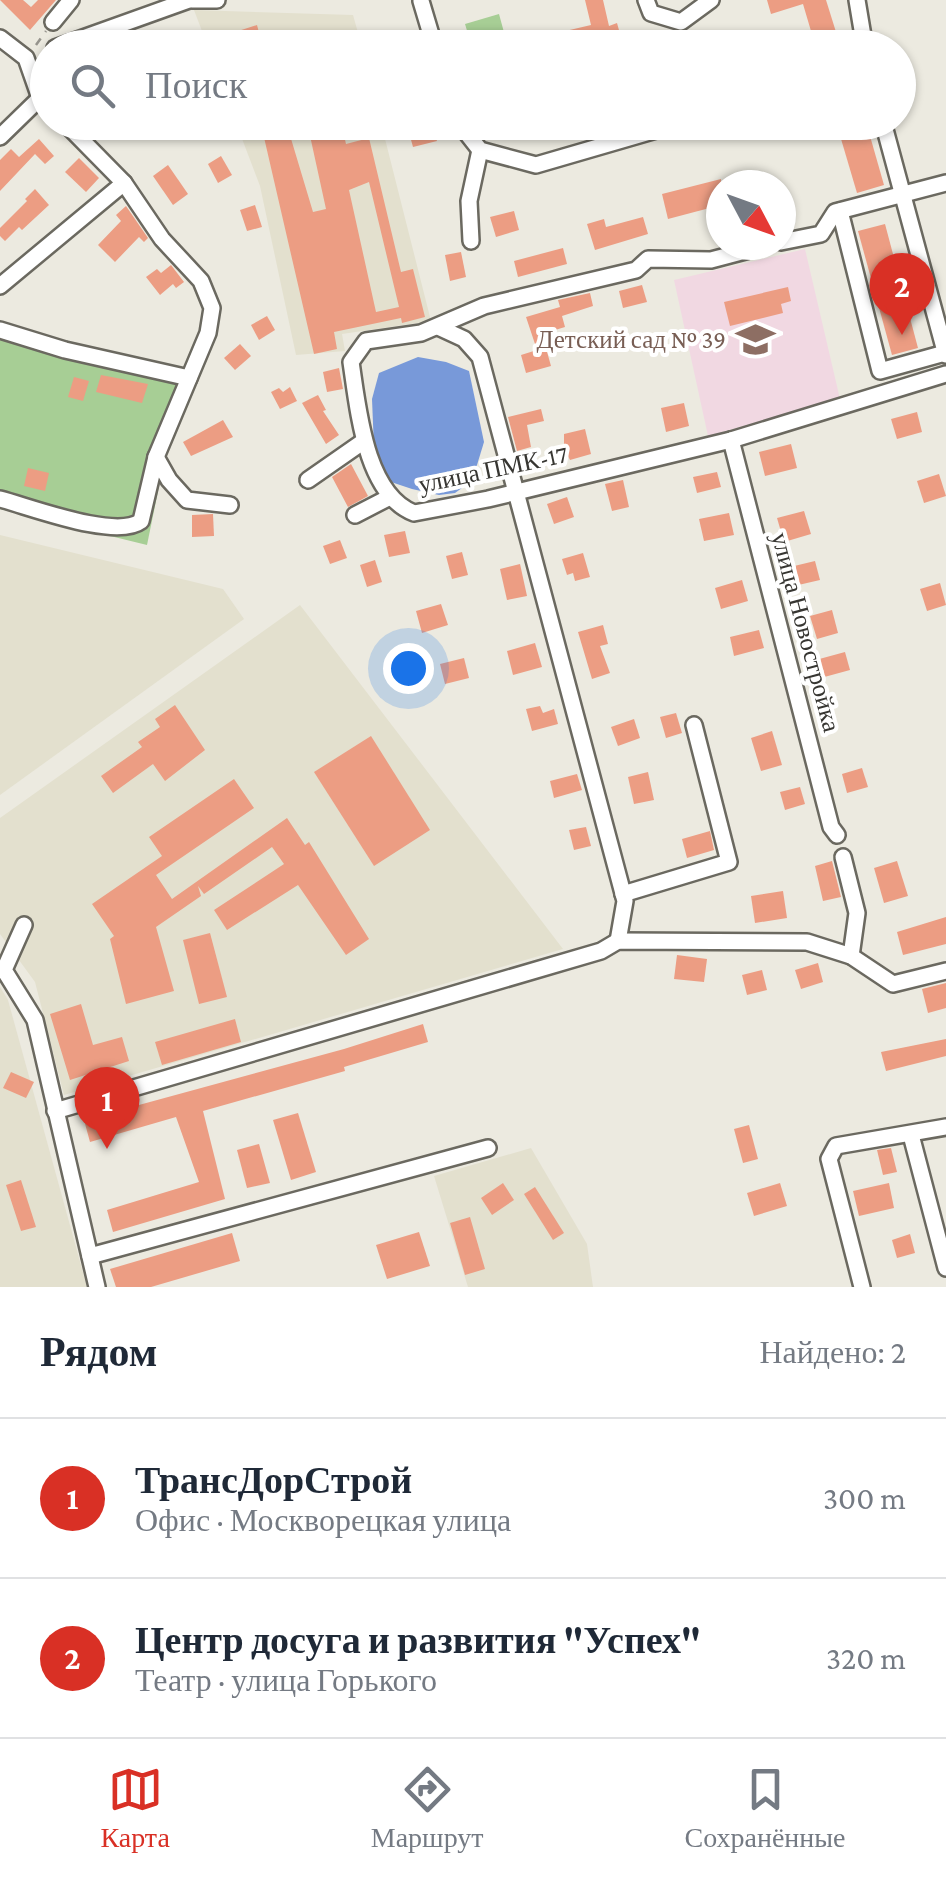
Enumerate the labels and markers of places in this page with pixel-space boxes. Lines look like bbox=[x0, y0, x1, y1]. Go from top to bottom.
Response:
pin: 2 bbox=[870, 252, 934, 335]
school or university icon: Детский сад № 39 bbox=[735, 318, 777, 360]
place label: Детский сад № 39 bbox=[536, 326, 726, 353]
pin: 1 bbox=[74, 1066, 140, 1149]

